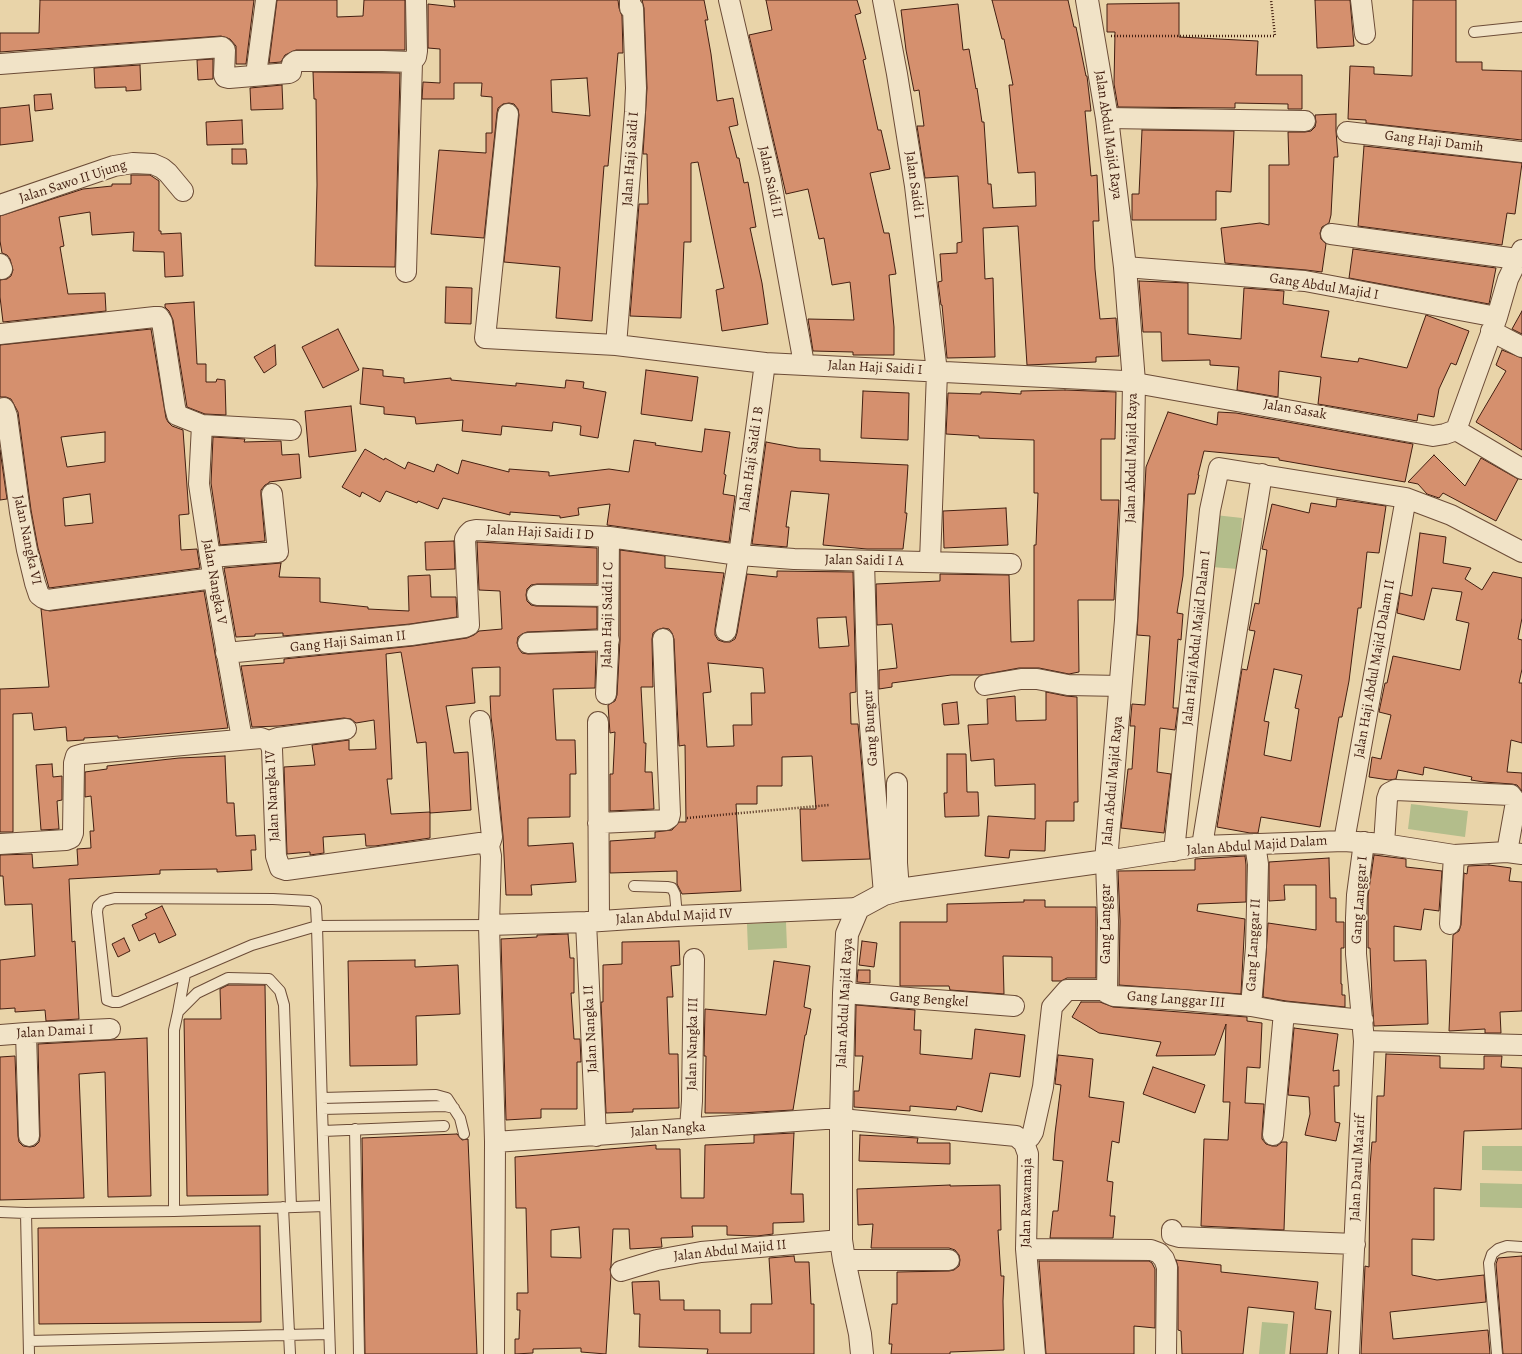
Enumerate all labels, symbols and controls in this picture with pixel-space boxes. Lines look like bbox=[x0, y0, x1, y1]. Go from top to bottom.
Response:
street label: Jalan Abdul Majid Raya bbox=[1091, 69, 1125, 201]
street label: Jalan Haji Saidi I bbox=[619, 111, 643, 207]
street label: Gang Haji Damih bbox=[1384, 128, 1484, 156]
street label: Jalan Saidi II bbox=[754, 145, 786, 219]
street label: Jalan Saidi I bbox=[901, 150, 927, 220]
street label: Jalan Sawo II Ujung bbox=[17, 157, 129, 207]
street label: Gang Abdul Majid I bbox=[1268, 270, 1380, 304]
street label: Jalan Haji Saidi I bbox=[827, 357, 923, 379]
street label: Jalan Abdul Majid Raya bbox=[1122, 393, 1142, 523]
street label: Jalan Sasak bbox=[1262, 396, 1328, 424]
street label: Jalan Haji Saidi I B bbox=[736, 405, 768, 513]
street label: Jalan Nangka VI bbox=[9, 493, 45, 587]
street label: Jalan Haji Saidi I D bbox=[486, 522, 594, 544]
street label: Jalan Nangka V bbox=[198, 538, 230, 626]
street label: Jalan Haji Abdul Majid Dalam I bbox=[1179, 550, 1215, 726]
street label: Jalan Saidi I A bbox=[824, 552, 904, 570]
street label: Jalan Haji Saidi I C bbox=[599, 562, 617, 668]
street label: Jalan Haji Abdul Majid Dalam II bbox=[1351, 578, 1399, 760]
street label: Gang Haji Saiman II bbox=[289, 628, 407, 656]
street label: Gang Bungur bbox=[860, 689, 882, 767]
street label: Jalan Abdul Majid Raya bbox=[1099, 715, 1127, 847]
street label: Jalan Nangka IV bbox=[262, 750, 284, 842]
street label: Jalan Abdul Majid Dalam bbox=[1186, 833, 1328, 859]
street label: Gang Langgar I bbox=[1349, 856, 1371, 944]
street label: Gang Langgar bbox=[1099, 884, 1115, 964]
street label: Gang Langgar II bbox=[1243, 898, 1265, 992]
street label: Jalan Abdul Majid IV bbox=[615, 906, 733, 928]
street label: Jalan Abdul Majid Raya bbox=[833, 937, 857, 1069]
street label: Jalan Nangka II bbox=[580, 985, 602, 1073]
street label: Gang Langgar III bbox=[1126, 988, 1226, 1012]
street label: Gang Bengkel bbox=[889, 989, 969, 1011]
street label: Jalan Nangka III bbox=[684, 997, 702, 1091]
street label: Jalan Damai I bbox=[16, 1022, 94, 1042]
street label: Jalan Darul Ma'arif bbox=[1347, 1114, 1369, 1222]
street label: Jalan Nangka bbox=[630, 1119, 706, 1141]
street label: Jalan Rawamaja bbox=[1018, 1158, 1036, 1248]
street label: Jalan Abdul Majid II bbox=[673, 1237, 787, 1265]

